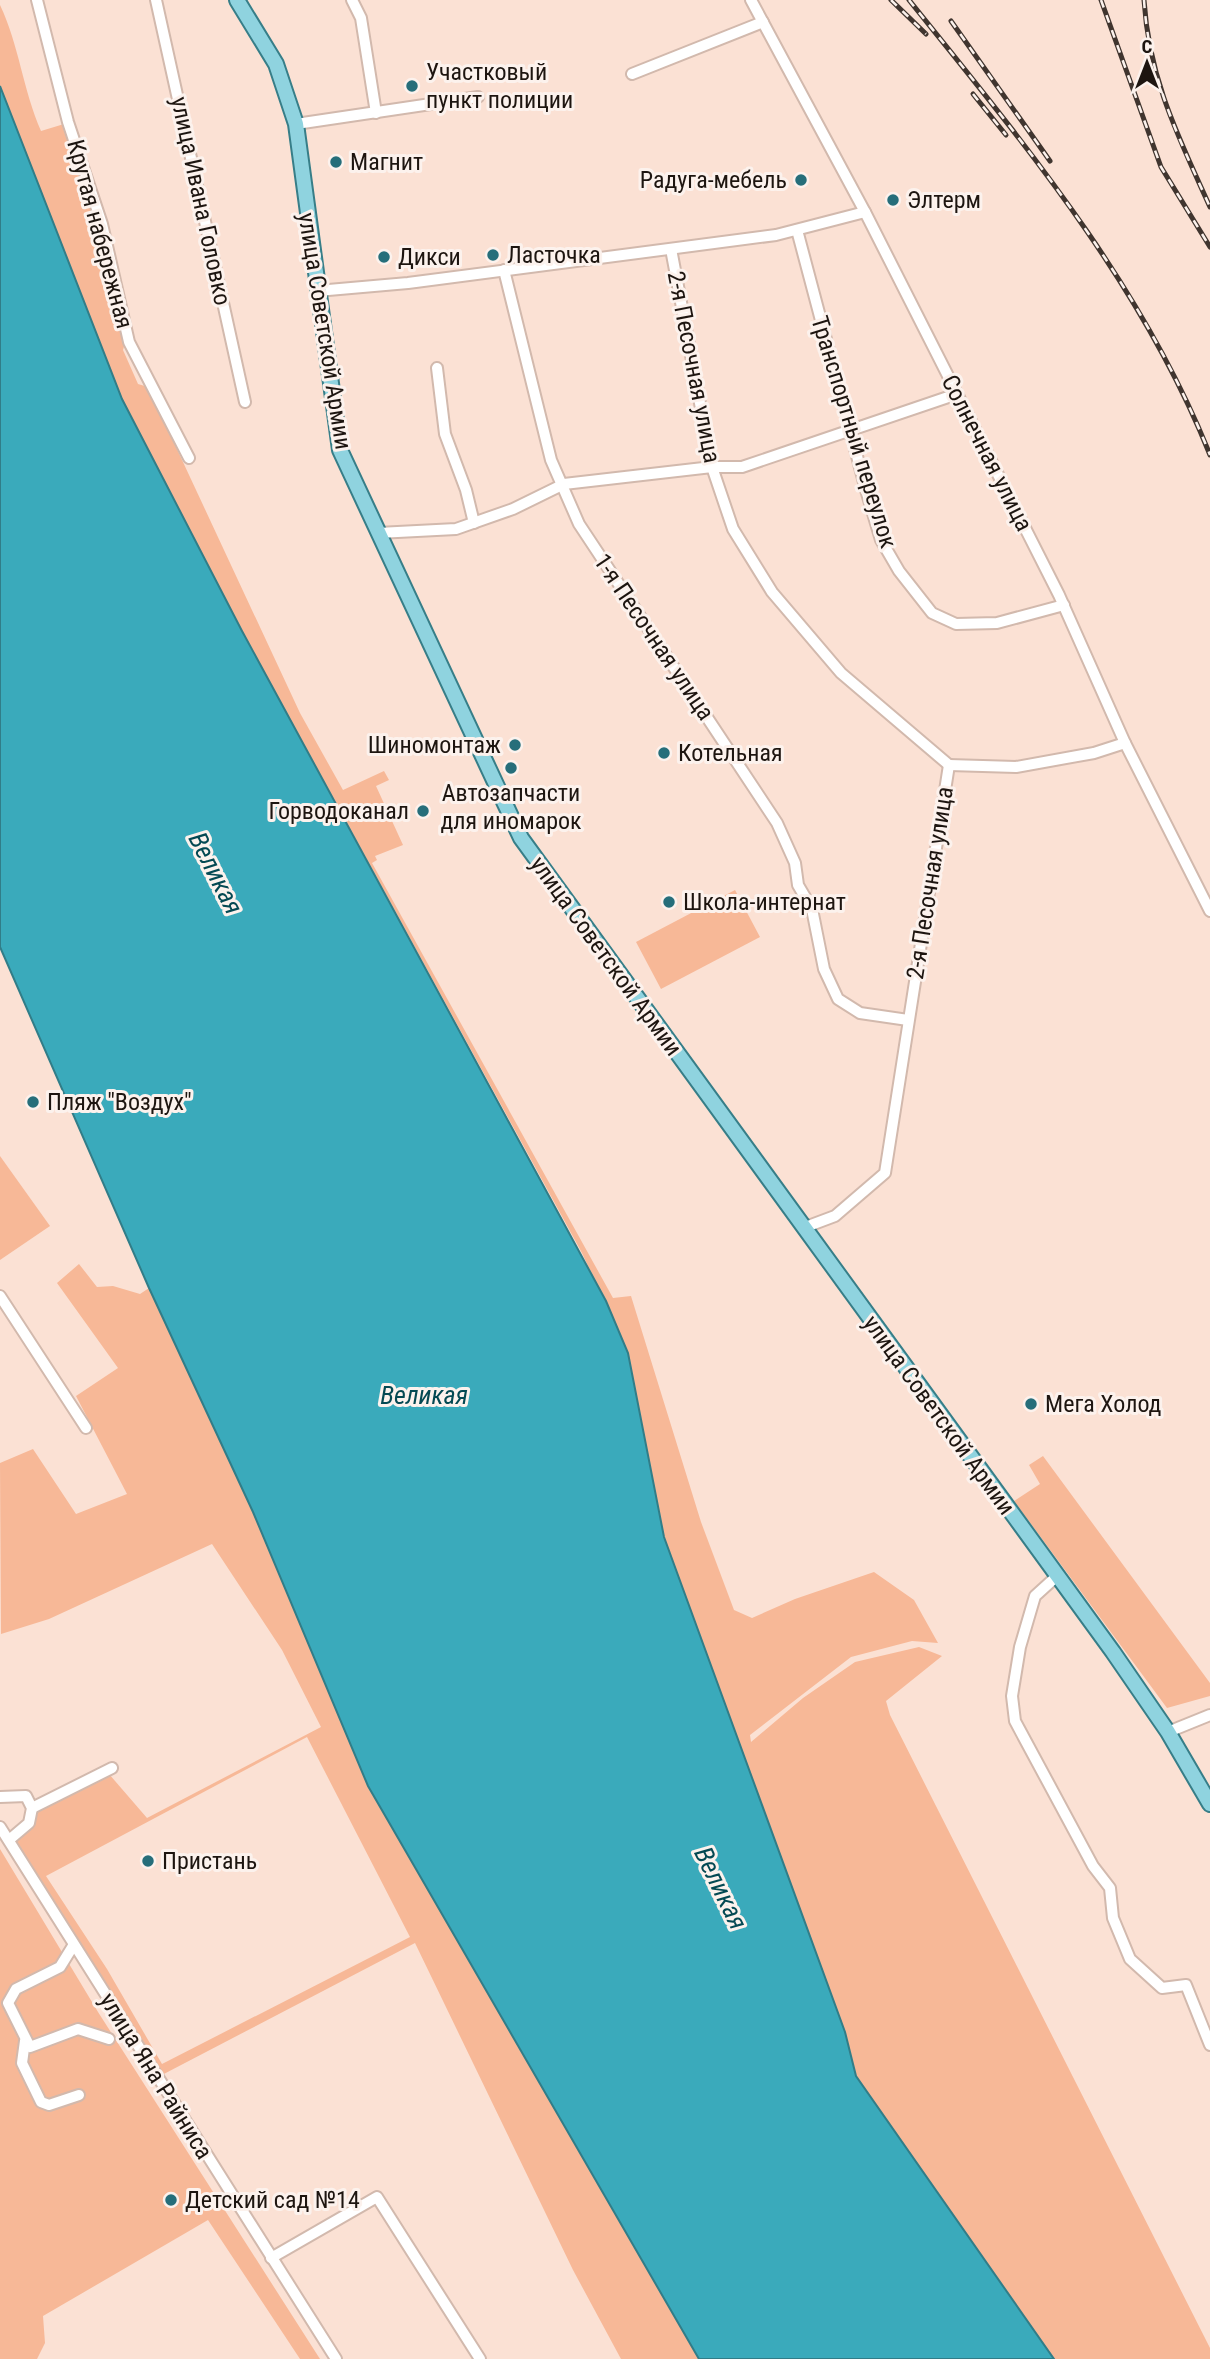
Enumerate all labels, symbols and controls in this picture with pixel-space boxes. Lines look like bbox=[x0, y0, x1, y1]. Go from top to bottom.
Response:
north arrow bbox=[1112, 28, 1182, 98]
text: С bbox=[1142, 35, 1153, 58]
place label: Участковый пункт полиции bbox=[426, 58, 573, 114]
marker: Участковый пункт полиции bbox=[404, 78, 420, 94]
street label: улица Ивана Головко bbox=[165, 94, 237, 308]
street label: Крутая набережная bbox=[61, 137, 139, 331]
place label: Магнит bbox=[350, 148, 423, 176]
marker: Магнит bbox=[328, 154, 344, 170]
place label: Радуга-мебель bbox=[640, 166, 787, 194]
marker: Радуга-мебель bbox=[793, 172, 809, 188]
place label: Элтерм bbox=[907, 186, 981, 214]
marker: Элтерм bbox=[885, 192, 901, 208]
street label: улица Советской Армии bbox=[292, 211, 358, 451]
place label: Ласточка bbox=[507, 241, 601, 269]
place label: Дикси bbox=[398, 243, 461, 271]
marker: Ласточка bbox=[485, 247, 501, 263]
marker: Дикси bbox=[376, 249, 392, 265]
street label: 2-я Песочная улица bbox=[662, 269, 726, 465]
street label: Транспортный переулок bbox=[805, 313, 903, 552]
street label: Солнечная улица bbox=[936, 370, 1038, 536]
street label: 1-я Песочная улица bbox=[588, 549, 720, 725]
place label: Шиномонтаж bbox=[368, 731, 501, 759]
marker: Шиномонтаж bbox=[507, 737, 523, 753]
place label: Котельная bbox=[678, 739, 782, 767]
marker: Котельная bbox=[656, 745, 672, 761]
marker: Автозапчасти для иномарок bbox=[503, 760, 519, 776]
place label: Автозапчасти для иномарок bbox=[440, 779, 582, 835]
street label: 2-я Песочная улица bbox=[901, 785, 959, 981]
place label: Горводоканал bbox=[268, 797, 409, 825]
marker: Горводоканал bbox=[415, 803, 431, 819]
water label: Великая bbox=[183, 827, 249, 919]
street label: улица Советской Армии bbox=[524, 851, 688, 1061]
place label: Школа-интернат bbox=[683, 888, 846, 916]
marker: Школа-интернат bbox=[661, 894, 677, 910]
place label: Пляж "Воздух" bbox=[47, 1088, 192, 1116]
marker: Пляж "Воздух" bbox=[25, 1094, 41, 1110]
street label: улица Советской Армии bbox=[857, 1310, 1021, 1520]
water label: Великая bbox=[380, 1380, 468, 1410]
place label: Мега Холод bbox=[1045, 1390, 1162, 1418]
marker: Мега Холод bbox=[1023, 1396, 1039, 1412]
water label: Великая bbox=[688, 1842, 754, 1934]
place label: Пристань bbox=[162, 1847, 257, 1875]
marker: Пристань bbox=[140, 1853, 156, 1869]
street label: улица Яна Райниса bbox=[94, 1988, 218, 2164]
place label: Детский сад №14 bbox=[185, 2186, 360, 2214]
marker: Детский сад №14 bbox=[163, 2192, 179, 2208]

